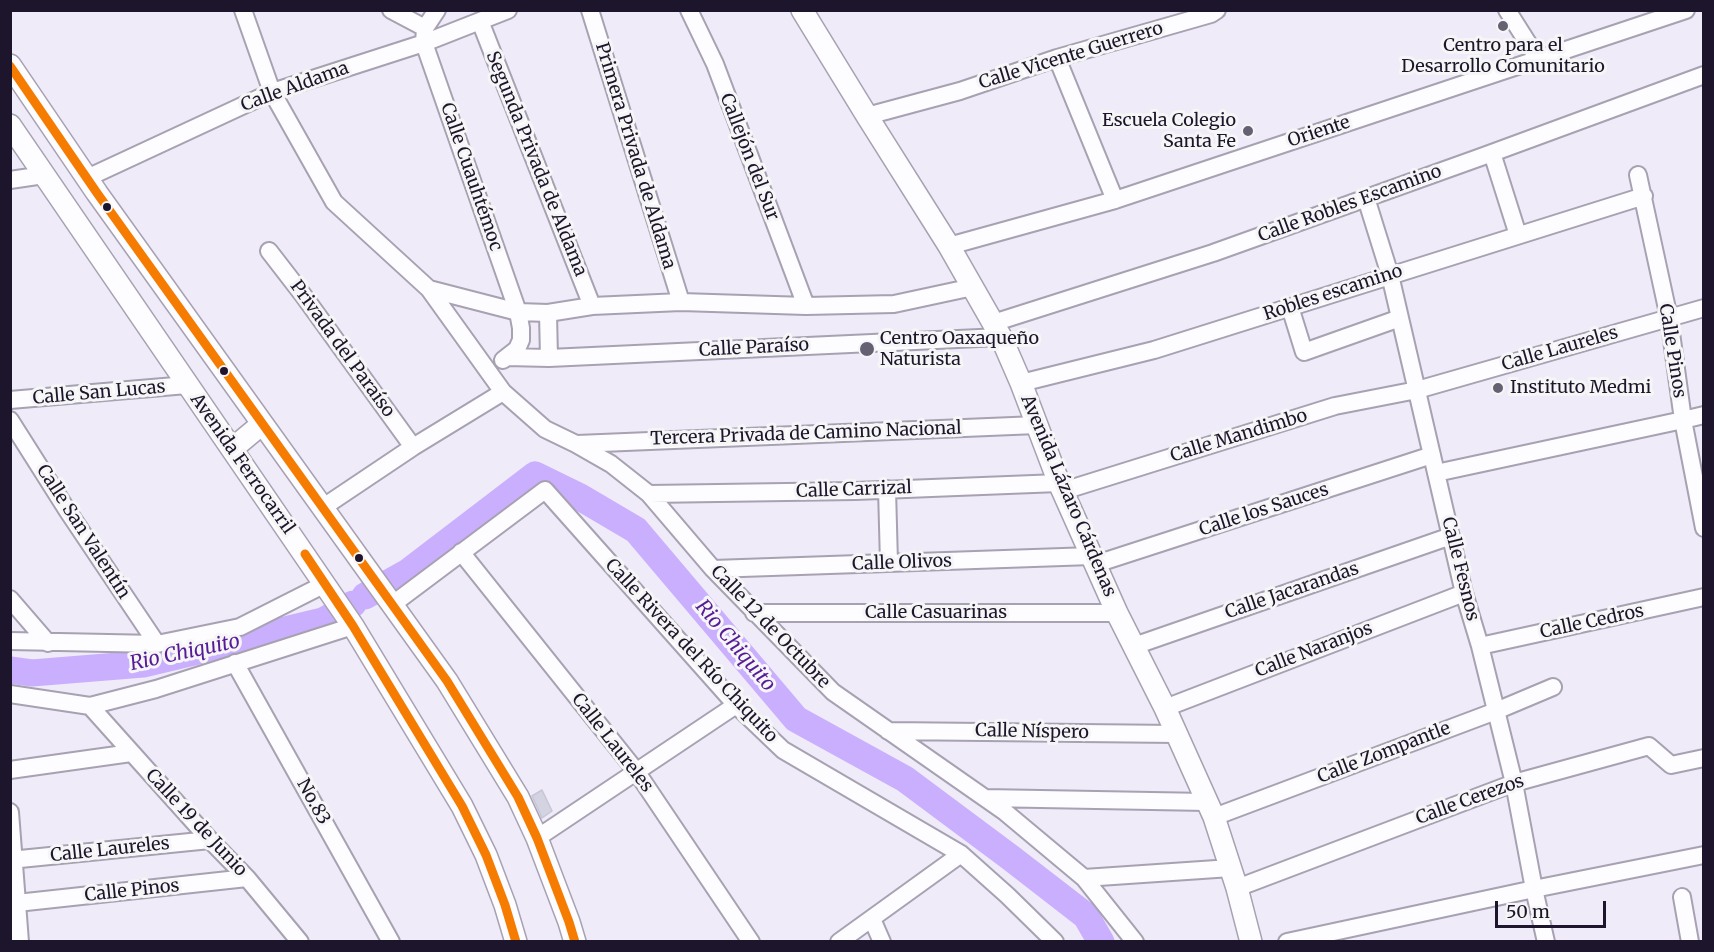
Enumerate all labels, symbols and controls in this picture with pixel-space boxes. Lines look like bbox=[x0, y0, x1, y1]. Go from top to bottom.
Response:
street label: Calle Vicente Guerrero bbox=[976, 18, 1166, 94]
marker: Centro para el Desarrollo Comunitario bbox=[1496, 19, 1510, 33]
place label: Centro para el Desarrollo Comunitario bbox=[1401, 35, 1605, 78]
street label: Primera Privada de Aldama bbox=[590, 40, 680, 272]
street label: Segunda Privada de Aldama bbox=[481, 48, 591, 280]
street label: Calle Aldama bbox=[238, 58, 352, 116]
street label: Callejón del Sur bbox=[715, 90, 783, 224]
street label: Calle Cuauhtémoc bbox=[436, 100, 506, 254]
place label: Escuela Colegio Santa Fe bbox=[1102, 110, 1236, 152]
street label: Oriente bbox=[1285, 112, 1353, 152]
marker: Escuela Colegio Santa Fe bbox=[1241, 124, 1255, 138]
street label: Calle Robles Escamino bbox=[1255, 161, 1445, 247]
unlabelled marker bbox=[101, 201, 113, 213]
street label: Robles escamino bbox=[1261, 260, 1405, 326]
street label: Privada del Paraíso bbox=[285, 276, 399, 422]
street label: Calle Pinos bbox=[1654, 302, 1690, 400]
street label: Calle Laureles bbox=[1499, 322, 1621, 376]
place label: Centro Oaxaqueño Naturista bbox=[880, 328, 1039, 370]
street label: Calle Paraíso bbox=[698, 334, 810, 362]
marker: Centro Oaxaqueño Naturista bbox=[858, 340, 876, 358]
unlabelled marker bbox=[218, 365, 230, 377]
street label: Calle San Lucas bbox=[32, 376, 166, 410]
place label: Instituto Medmi bbox=[1510, 377, 1651, 399]
marker: Instituto Medmi bbox=[1491, 381, 1505, 395]
street label: Avenida Ferrocarril bbox=[185, 390, 299, 538]
street label: Avenida Lázaro Cárdenas bbox=[1016, 392, 1120, 600]
street label: Calle Mandimbo bbox=[1168, 405, 1310, 467]
street label: Tercera Privada de Camino Nacional bbox=[650, 418, 962, 450]
street label: Calle San Valentín bbox=[32, 461, 134, 603]
street label: Calle Carrizal bbox=[796, 477, 912, 503]
street label: Calle los Sauces bbox=[1197, 479, 1331, 541]
street label: Calle Fesnos bbox=[1437, 515, 1483, 623]
street label: Calle Olivos bbox=[852, 550, 952, 576]
unlabelled marker bbox=[353, 552, 365, 564]
street label: Calle Rivera del Río Chiquito bbox=[600, 555, 782, 747]
street label: Calle Jacarandas bbox=[1222, 558, 1362, 624]
street label: Calle 12 de Octubre bbox=[706, 561, 834, 693]
water label: Rio Chiquito bbox=[690, 595, 780, 697]
street label: Calle Cedros bbox=[1538, 600, 1646, 644]
street label: Calle Casuarinas bbox=[865, 602, 1007, 624]
street label: Calle Naranjos bbox=[1252, 618, 1376, 682]
water label: Rio Chiquito bbox=[128, 630, 242, 676]
street label: Calle Laureles bbox=[567, 689, 657, 797]
street label: Calle Zompantle bbox=[1314, 718, 1454, 788]
street label: Calle Níspero bbox=[975, 720, 1089, 744]
street label: Calle 19 de Junio bbox=[141, 765, 251, 881]
street label: Calle Cerezos bbox=[1413, 770, 1527, 830]
street label: No.83 bbox=[292, 775, 334, 829]
street label: Calle Laureles bbox=[49, 833, 171, 867]
street label: Calle Pinos bbox=[84, 875, 180, 907]
scale bar bbox=[1498, 889, 1609, 927]
text: 50 m bbox=[1506, 900, 1550, 923]

